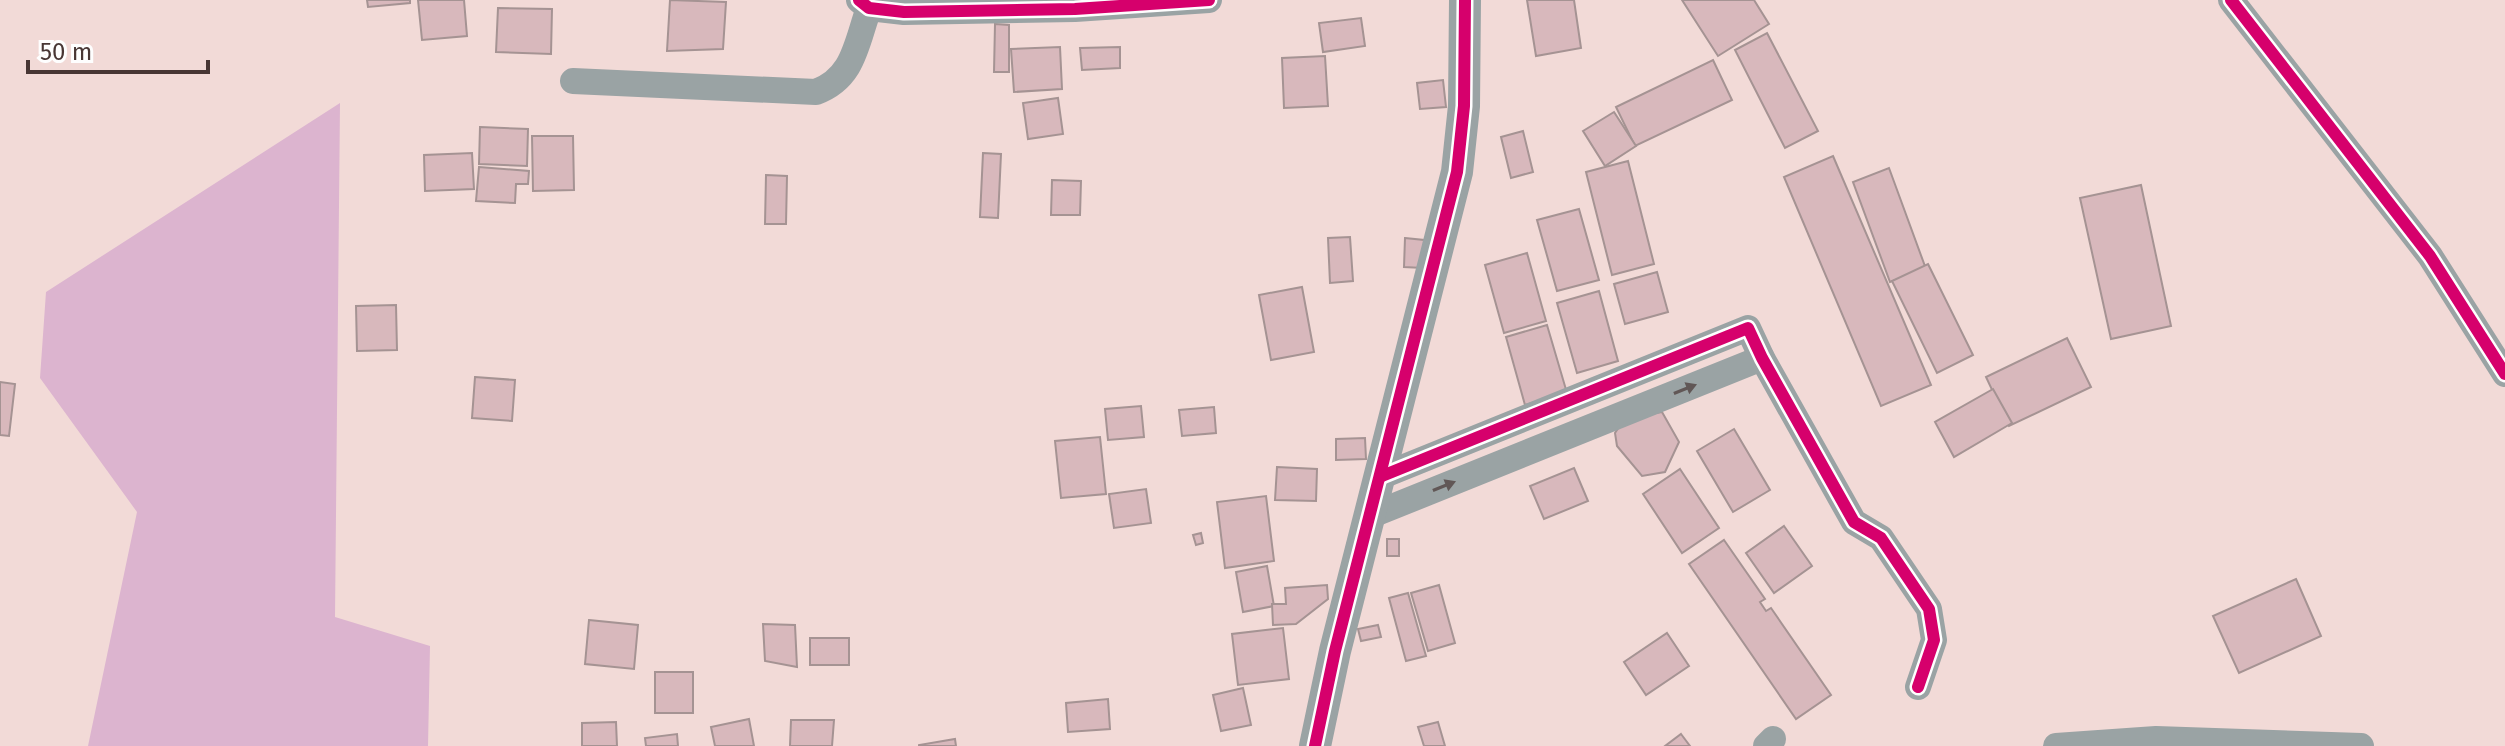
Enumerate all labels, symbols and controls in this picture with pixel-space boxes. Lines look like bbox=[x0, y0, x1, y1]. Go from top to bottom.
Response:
scale bar bbox=[28, 24, 208, 74]
text: 50 m bbox=[40, 38, 92, 66]
one-way arrow bbox=[1673, 382, 1697, 395]
one-way arrow bbox=[1432, 479, 1456, 492]

